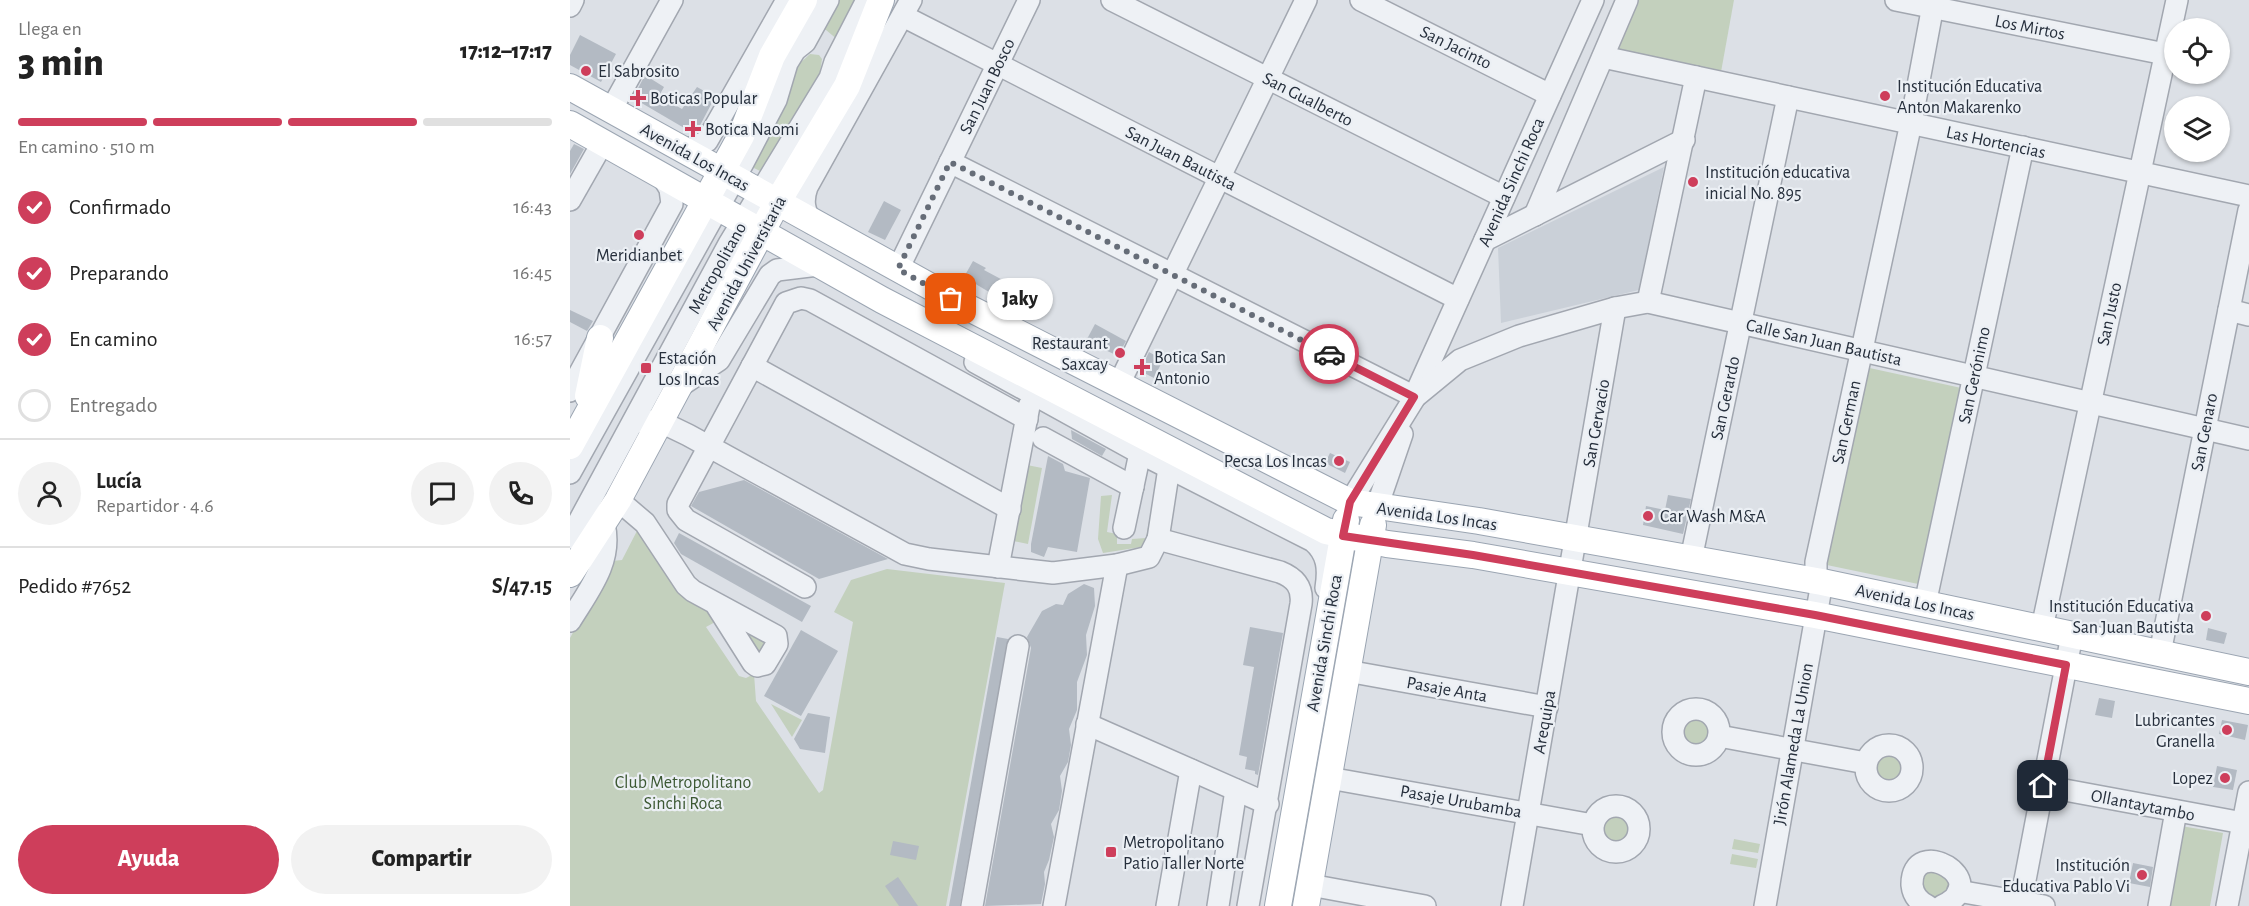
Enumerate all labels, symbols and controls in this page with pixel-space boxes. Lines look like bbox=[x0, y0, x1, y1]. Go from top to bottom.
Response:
street label: Los Mirtos bbox=[1993, 12, 2066, 44]
map controls bbox=[2164, 18, 2230, 162]
button: locate bbox=[2164, 18, 2230, 84]
text: Llega en bbox=[18, 19, 82, 39]
street label: San Jacinto bbox=[1417, 23, 1494, 73]
street label: San Juan Bosco bbox=[957, 35, 1019, 137]
text: 17:12–17:17 bbox=[460, 40, 552, 62]
text: 3 min bbox=[18, 44, 104, 83]
place label: El Sabrosito bbox=[598, 63, 680, 81]
marker: El Sabrosito bbox=[579, 64, 593, 78]
street label: San Gualberto bbox=[1260, 69, 1356, 130]
place label: Institución Educativa Anton Makarenko bbox=[1897, 78, 2042, 117]
marker: Institución Educativa Anton Makarenko bbox=[1878, 89, 1892, 103]
place label: Boticas Popular bbox=[650, 90, 757, 108]
marker: Boticas Popular bbox=[631, 91, 645, 105]
button: layers bbox=[2164, 96, 2230, 162]
street label: Avenida Sinchi Roca bbox=[1475, 115, 1548, 250]
street label: Avenida Los Incas bbox=[637, 121, 752, 195]
place label: Botica Naomi bbox=[705, 121, 799, 139]
marker: Botica Naomi bbox=[686, 122, 700, 136]
street label: San Juan Bautista bbox=[1122, 123, 1239, 194]
street label: Las Hortencias bbox=[1944, 124, 2047, 162]
text: En camino · 510 m bbox=[18, 137, 155, 157]
place label: Institución educativa inicial No. 895 bbox=[1705, 164, 1850, 203]
marker: Institución educativa inicial No. 895 bbox=[1686, 175, 1700, 189]
icon: check bbox=[18, 191, 51, 224]
street label: Avenida Universitaria bbox=[704, 193, 790, 334]
text: Confirmado bbox=[69, 196, 171, 218]
text: 16:43 bbox=[513, 197, 552, 217]
street label: Metropolitano bbox=[685, 220, 750, 317]
marker: Meridianbet bbox=[632, 228, 646, 242]
place label: Meridianbet bbox=[596, 247, 683, 265]
icon: check bbox=[18, 257, 51, 290]
text: Preparando bbox=[69, 262, 169, 284]
text: 16:45 bbox=[513, 263, 552, 283]
pin bbox=[925, 273, 976, 324]
callout: Jaky bbox=[987, 278, 1053, 320]
street label: San Justo bbox=[2095, 281, 2125, 347]
icon: bag bbox=[934, 282, 967, 315]
text: Jaky bbox=[1002, 289, 1038, 309]
street label: Calle San Juan Bautista bbox=[1744, 316, 1903, 370]
icon: check bbox=[18, 323, 51, 356]
courier bbox=[1299, 324, 1359, 384]
street label: San Gerónimo bbox=[1956, 325, 1994, 425]
text: En camino bbox=[69, 328, 158, 350]
text: 16:57 bbox=[514, 329, 552, 349]
place label: Restaurant Saxcay bbox=[1032, 335, 1108, 374]
icon: car bbox=[1313, 338, 1346, 371]
marker: Restaurant Saxcay bbox=[1113, 346, 1127, 360]
place label: Botica San Antonio bbox=[1154, 349, 1226, 388]
place label: Estación Los Incas bbox=[658, 350, 719, 389]
street label: San Gerardo bbox=[1708, 355, 1744, 442]
marker: Botica San Antonio bbox=[1135, 360, 1149, 374]
marker: Estación Los Incas bbox=[639, 361, 653, 375]
street label: San Gervacio bbox=[1580, 378, 1614, 469]
street label: San German bbox=[1829, 379, 1865, 466]
street label: San Genaro bbox=[2189, 391, 2221, 473]
text: Entregado bbox=[69, 394, 158, 416]
place label: Pecsa Los Incas bbox=[1224, 453, 1327, 471]
marker: Pecsa Los Incas bbox=[1332, 454, 1346, 468]
button: person bbox=[18, 462, 81, 525]
button: chat bbox=[411, 462, 474, 525]
button: phone bbox=[489, 462, 552, 525]
text: Lucía bbox=[96, 470, 142, 492]
text: Repartidor · 4.6 bbox=[96, 496, 214, 516]
street label: Avenida Los Incas bbox=[1376, 500, 1498, 534]
place label: Car Wash M&A bbox=[1660, 508, 1766, 526]
marker: Car Wash M&A bbox=[1641, 509, 1655, 523]
street label: Avenida Sinchi Roca bbox=[1304, 573, 1346, 713]
text: Pedido #7652 bbox=[18, 575, 131, 597]
text: S/47.15 bbox=[492, 575, 552, 597]
street label: Avenida Los Incas bbox=[1854, 582, 1976, 624]
place label: Institución Educativa San Juan Bautista bbox=[2049, 598, 2194, 637]
marker: Institución Educativa San Juan Bautista bbox=[2199, 609, 2213, 623]
street label: Jirón Alameda La Union bbox=[1771, 662, 1817, 827]
street label: Pasaje Anta bbox=[1405, 674, 1489, 706]
street label: Arequipa bbox=[1531, 689, 1559, 756]
place label: Lubricantes Granella bbox=[2134, 712, 2215, 751]
marker: Lubricantes Granella bbox=[2220, 723, 2234, 737]
pin bbox=[2017, 760, 2068, 811]
icon: home bbox=[2026, 769, 2059, 802]
place label: Lopez bbox=[2172, 770, 2213, 788]
marker: Lopez bbox=[2218, 771, 2232, 785]
park label: Club Metropolitano Sinchi Roca bbox=[615, 774, 751, 813]
street label: Pasaje Urubamba bbox=[1398, 782, 1523, 822]
street label: Ollantaytambo bbox=[2089, 787, 2197, 825]
button: Ayuda bbox=[18, 825, 279, 894]
button: Compartir bbox=[291, 825, 552, 894]
place label: Metropolitano Patio Taller Norte bbox=[1123, 834, 1244, 873]
marker: Metropolitano Patio Taller Norte bbox=[1104, 845, 1118, 859]
place label: Institución Educativa Pablo Vi bbox=[2002, 857, 2130, 896]
marker: Institución Educativa Pablo Vi bbox=[2135, 868, 2149, 882]

